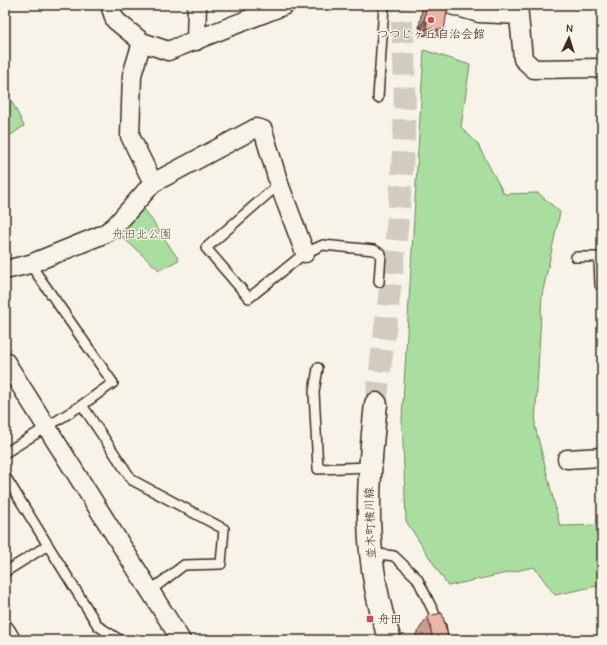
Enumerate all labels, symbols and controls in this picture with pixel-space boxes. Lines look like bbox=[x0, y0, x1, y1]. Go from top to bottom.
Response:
marker: つつじヶ丘自治会館 bbox=[426, 15, 436, 25]
north arrow bbox=[549, 18, 589, 58]
text: N bbox=[566, 22, 574, 35]
place label: つつじヶ丘自治会館 bbox=[377, 27, 485, 41]
park label: 舟田北公園 bbox=[112, 227, 172, 241]
street label: 並木町横川線 bbox=[362, 487, 378, 559]
place label: 舟田 bbox=[378, 612, 402, 626]
marker: 舟田 bbox=[365, 614, 375, 624]

